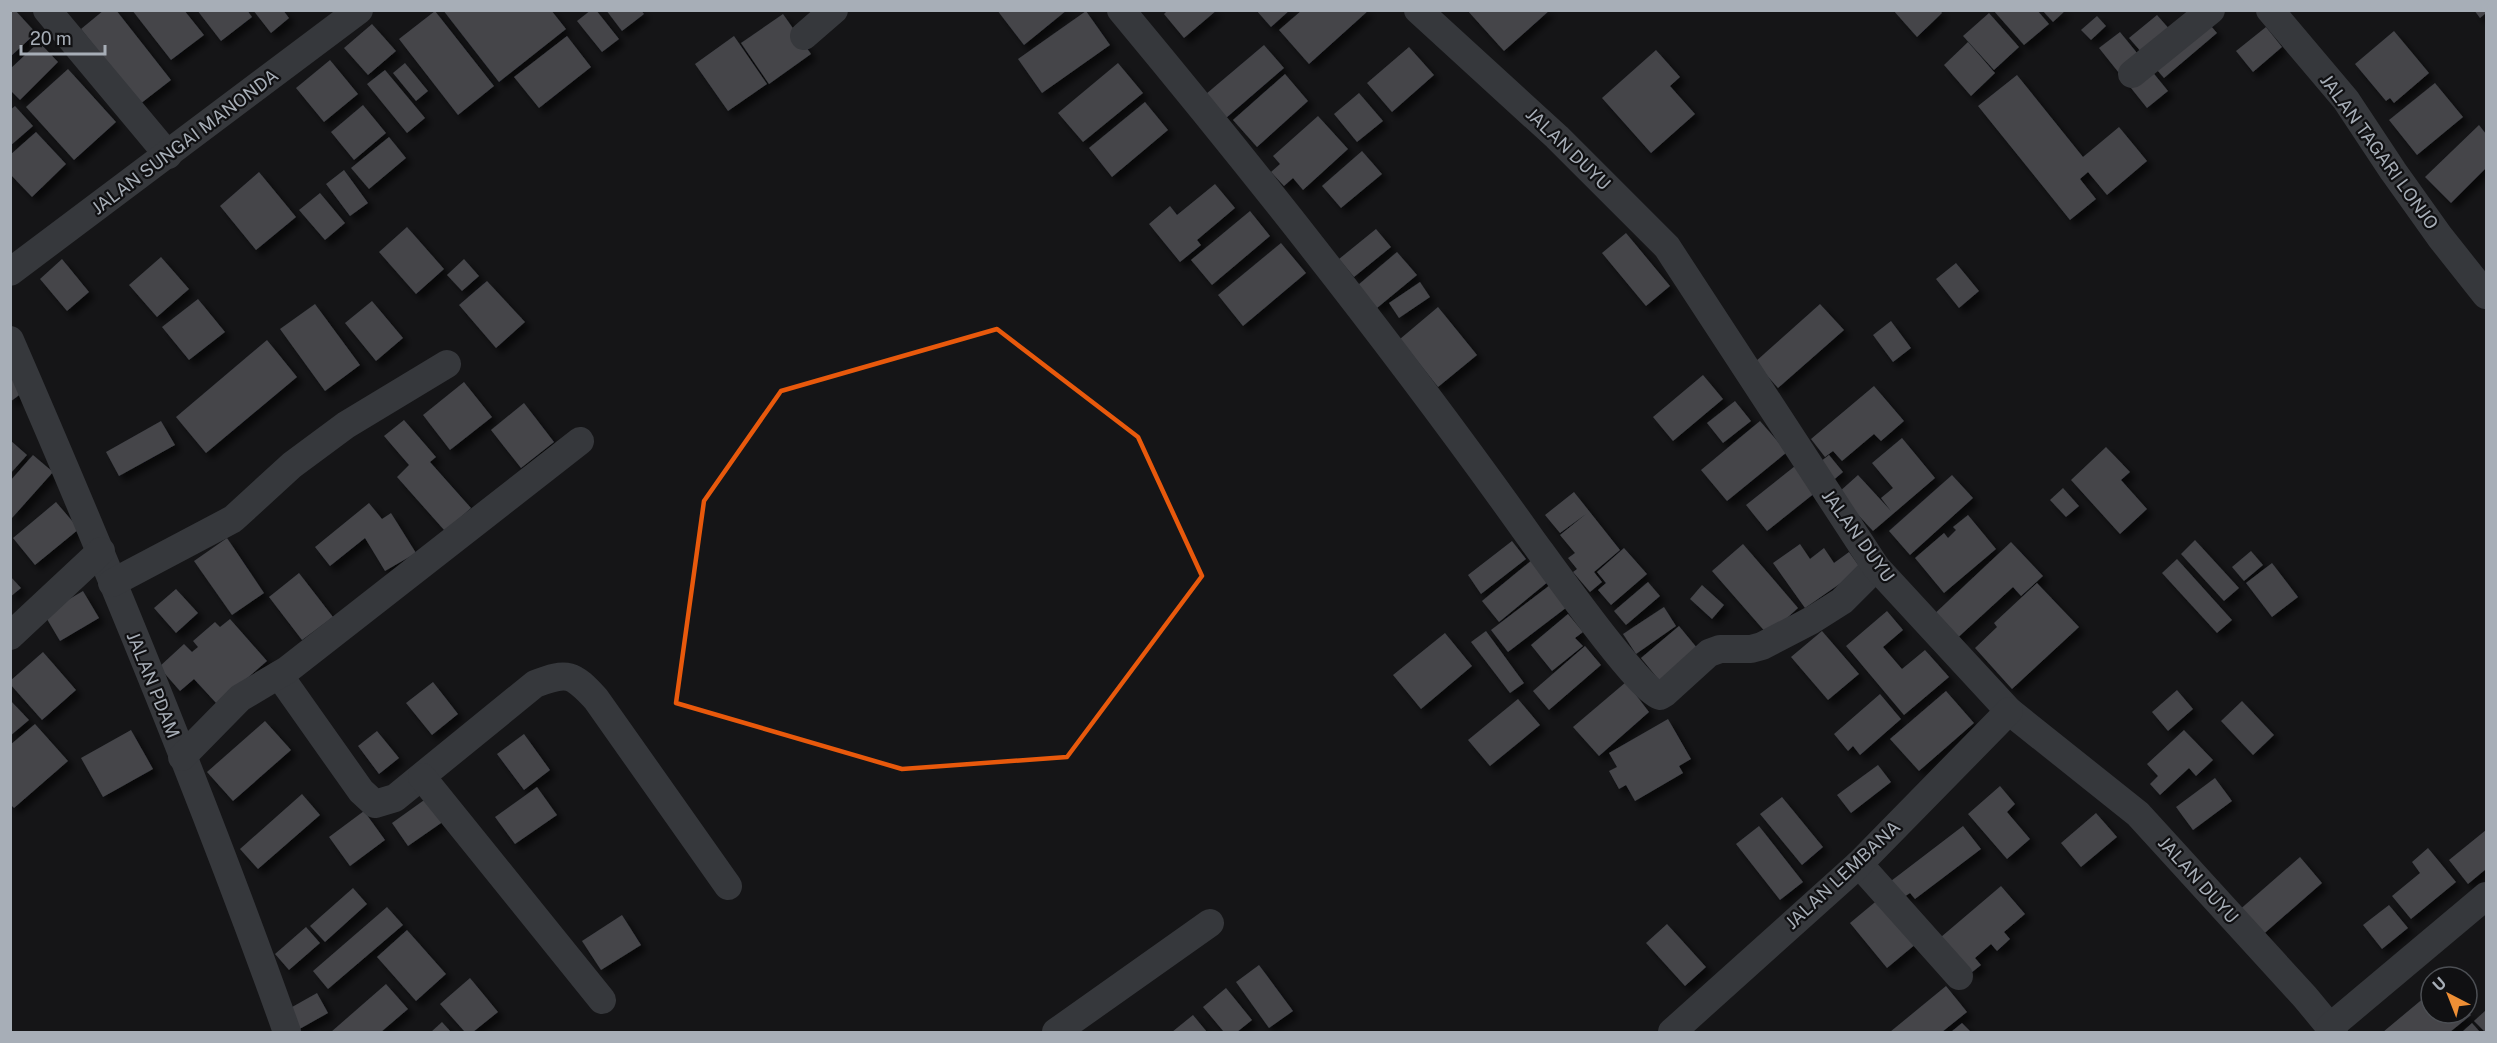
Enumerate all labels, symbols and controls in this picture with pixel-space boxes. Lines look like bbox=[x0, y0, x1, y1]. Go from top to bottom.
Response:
scale bar bbox=[21, 18, 105, 56]
text: 20 m bbox=[30, 28, 72, 49]
street label: JALAN SUNGAI MANONDA bbox=[87, 64, 282, 219]
street label: JALAN TAGARI LONJO bbox=[2316, 70, 2443, 233]
street label: JALAN DUYU bbox=[1522, 103, 1615, 194]
street label: JALAN DUYU bbox=[1818, 485, 1899, 586]
street label: JALAN PDAM bbox=[123, 629, 184, 741]
street label: JALAN LEMBANA bbox=[1781, 816, 1905, 933]
street label: JALAN DUYU bbox=[2154, 832, 2243, 927]
north arrow bbox=[2419, 965, 2479, 1025]
text: U bbox=[2429, 973, 2450, 995]

